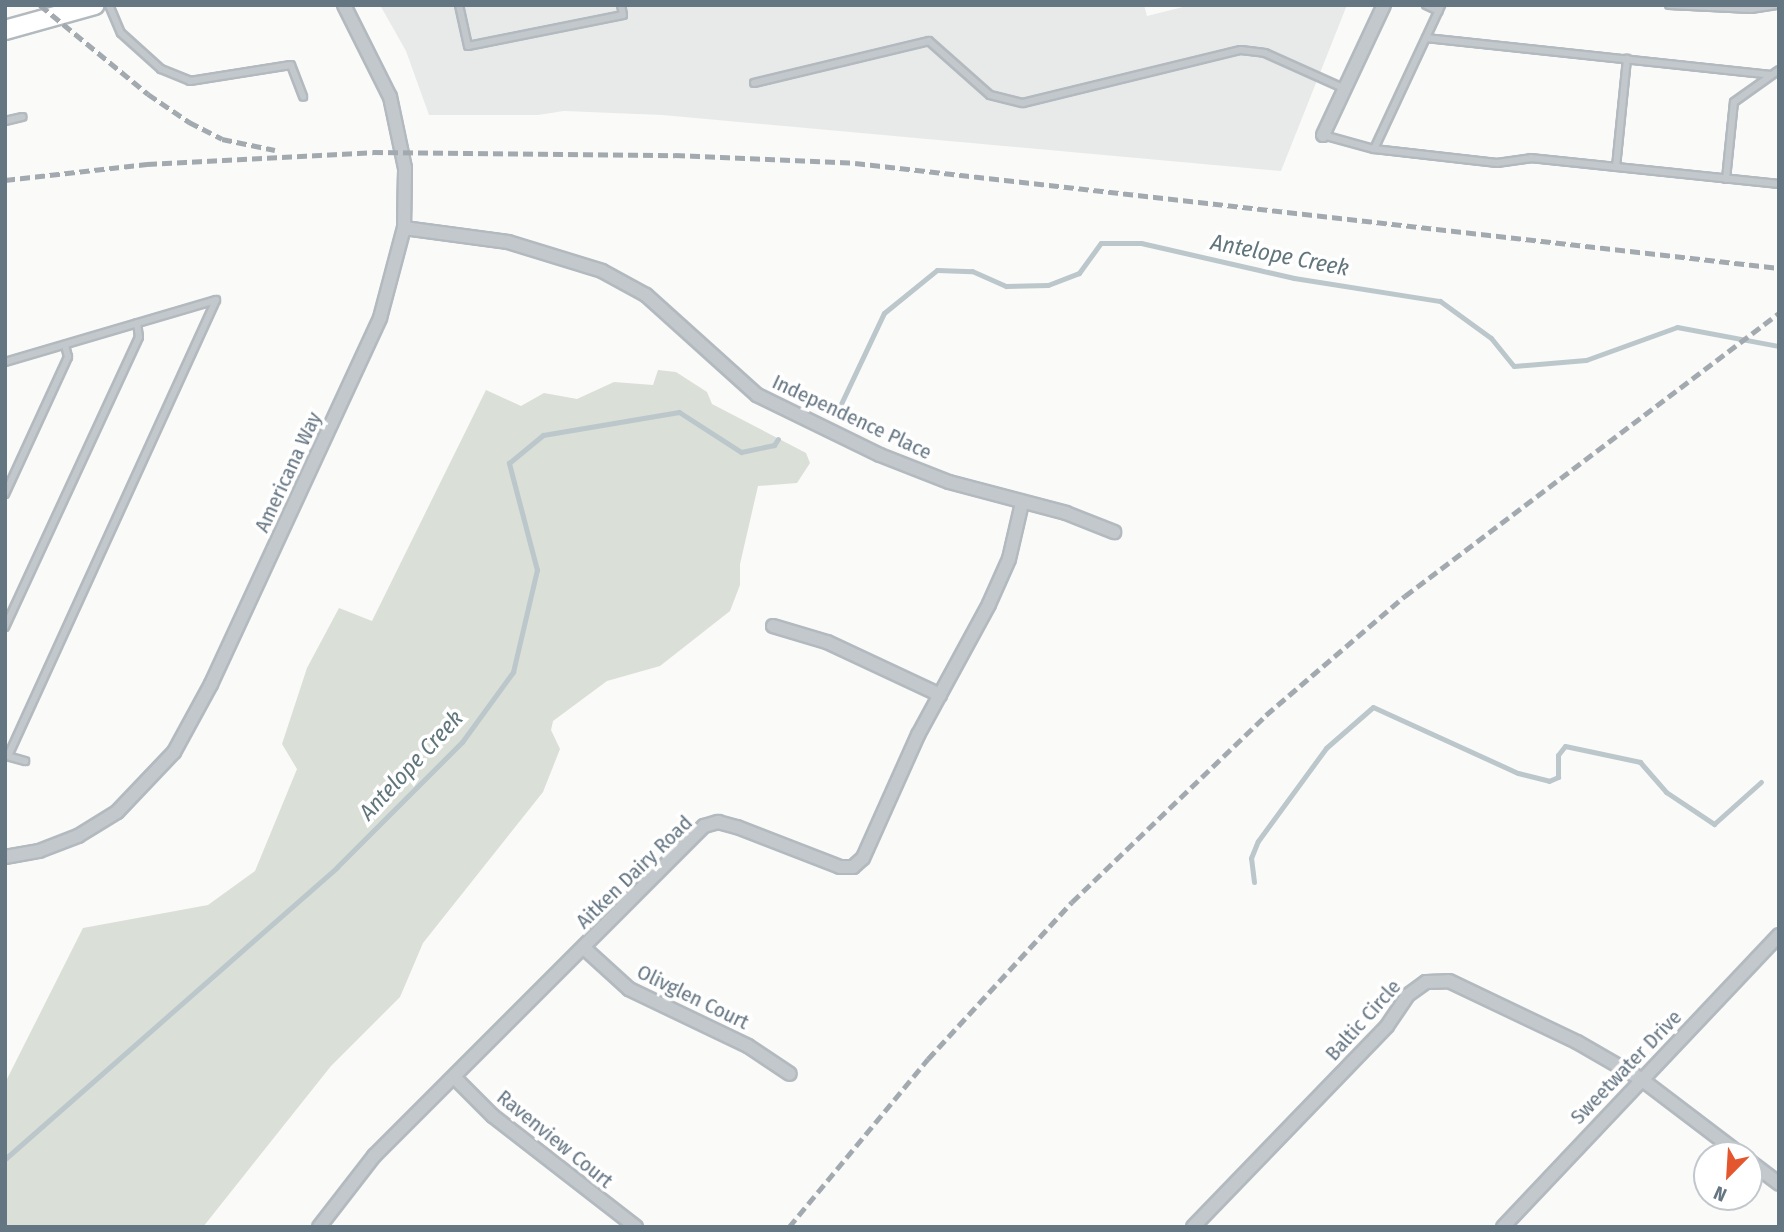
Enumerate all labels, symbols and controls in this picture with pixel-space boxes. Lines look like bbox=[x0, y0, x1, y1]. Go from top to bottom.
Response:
water label: Antelope Creek bbox=[1209, 228, 1351, 282]
street label: Independence Place bbox=[768, 369, 936, 465]
street label: Americana Way bbox=[249, 408, 327, 536]
water label: Antelope Creek bbox=[353, 704, 469, 826]
street label: Aitken Dairy Road bbox=[571, 810, 697, 934]
street label: Olivglen Court bbox=[633, 959, 753, 1035]
street label: Baltic Circle bbox=[1320, 974, 1406, 1066]
street label: Sweetwater Drive bbox=[1565, 1005, 1687, 1129]
street label: Ravenview Court bbox=[492, 1085, 618, 1193]
north arrow bbox=[1693, 1141, 1763, 1211]
text: N bbox=[1710, 1181, 1730, 1207]

